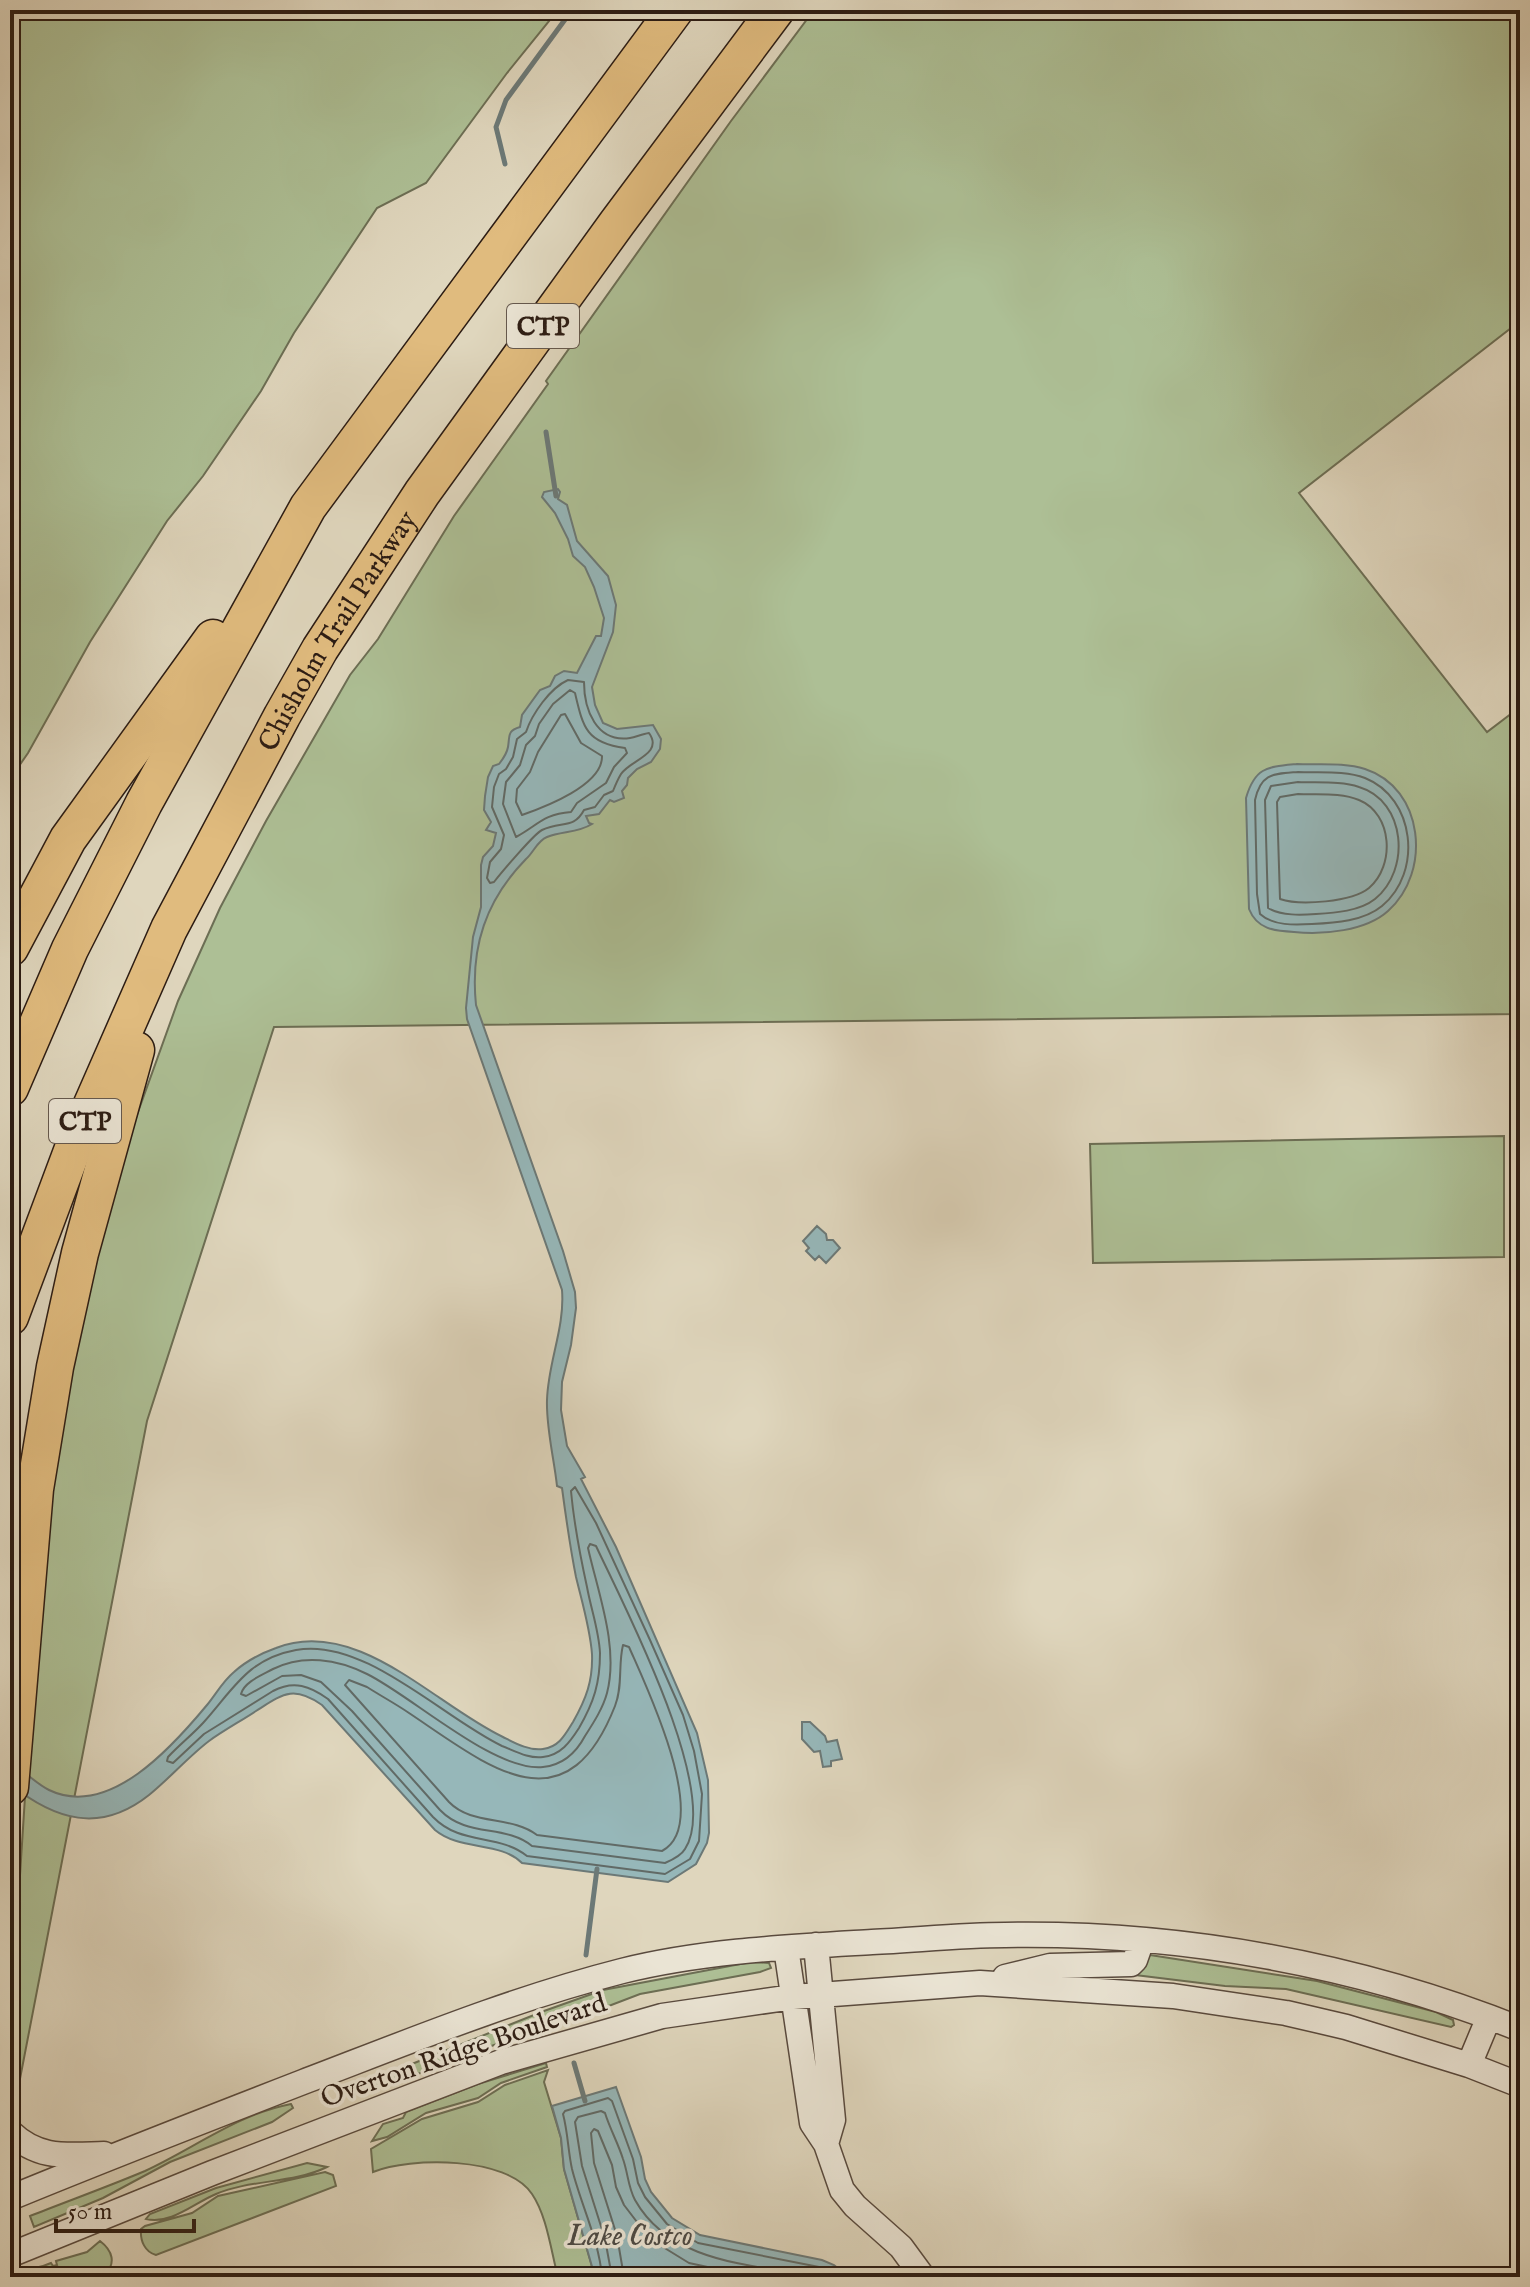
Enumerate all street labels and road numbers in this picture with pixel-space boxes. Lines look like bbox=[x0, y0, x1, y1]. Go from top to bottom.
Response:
road number: CTP bbox=[507, 304, 579, 348]
street label: Chisholm Trail Parkway bbox=[251, 504, 426, 758]
road number: CTP bbox=[49, 1099, 121, 1143]
street label: Overton Ridge Boulevard bbox=[316, 1986, 611, 2117]

